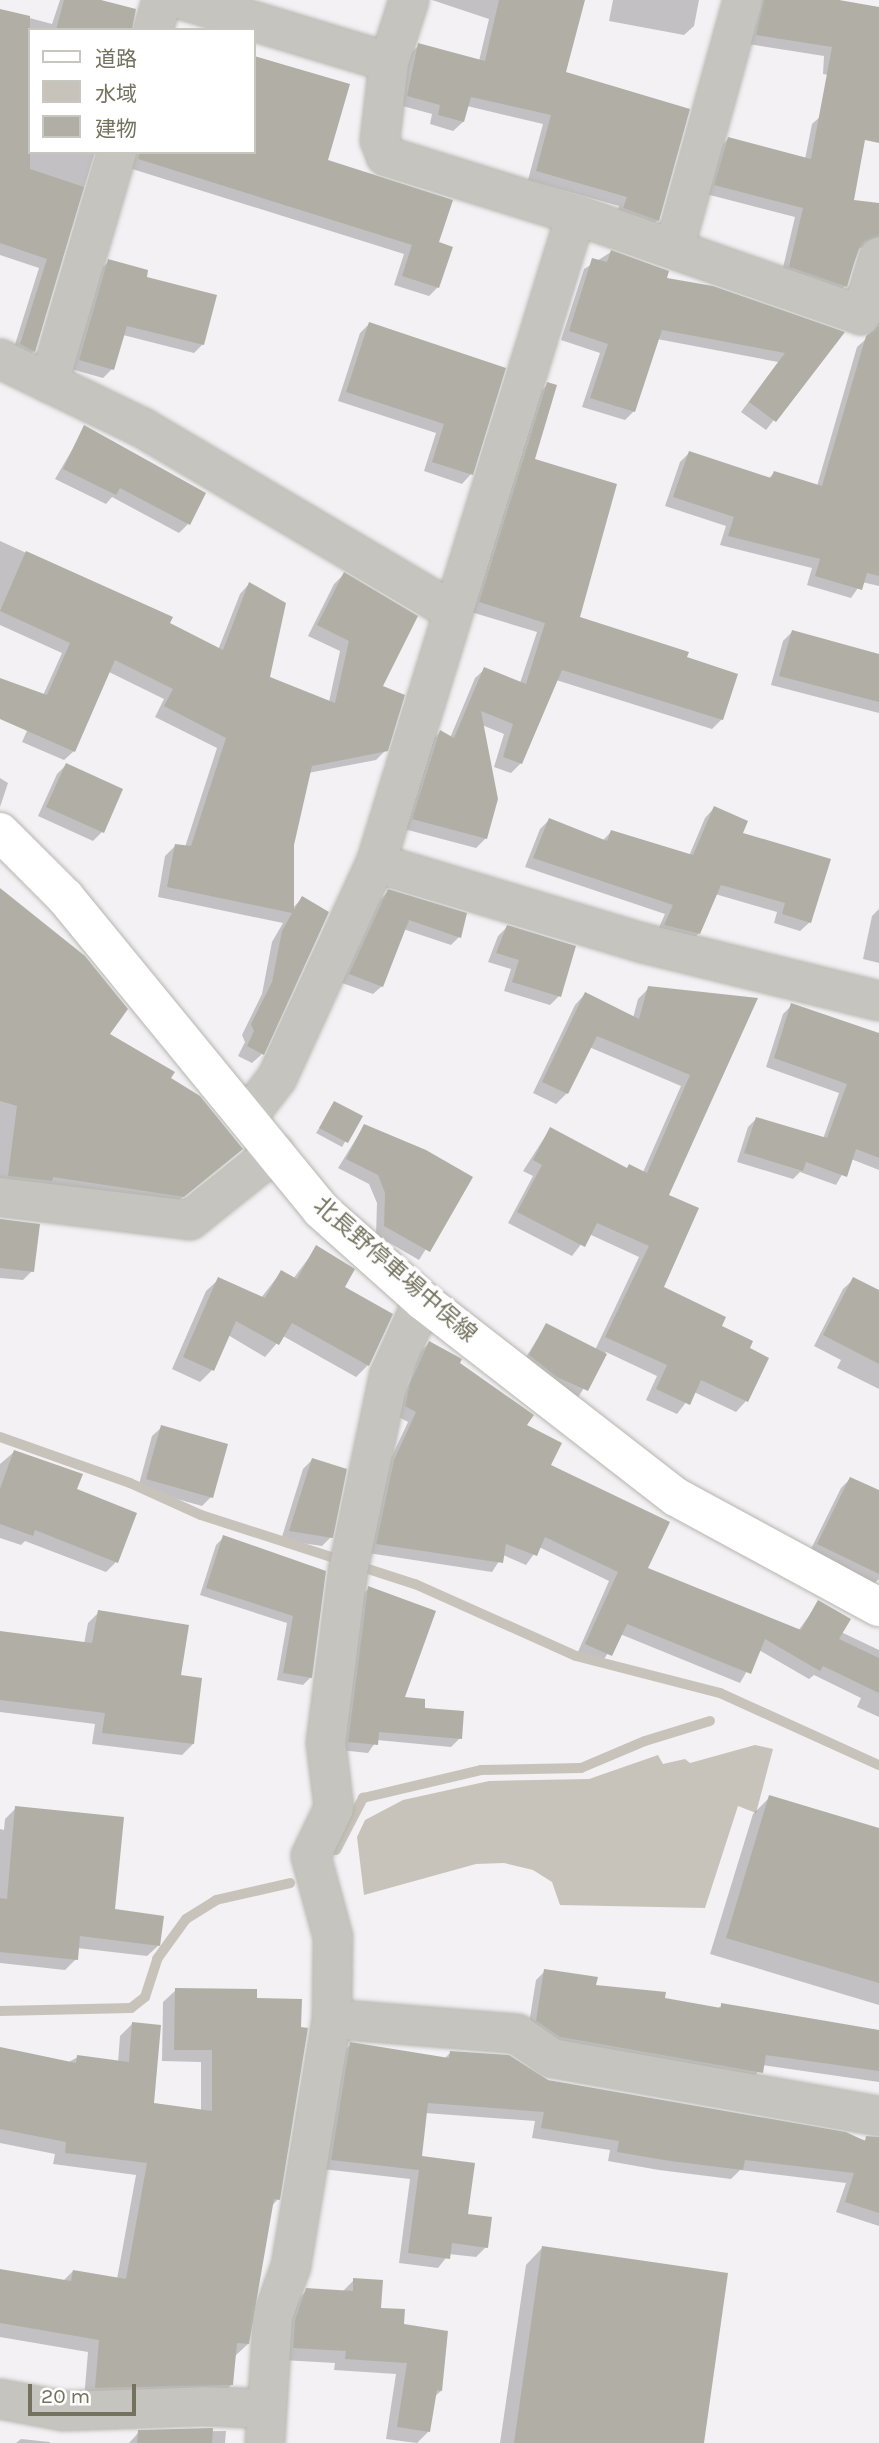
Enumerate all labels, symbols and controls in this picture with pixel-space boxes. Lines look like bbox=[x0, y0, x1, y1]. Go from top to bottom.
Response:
legend bbox=[28, 28, 256, 154]
text: 道路 bbox=[95, 47, 137, 71]
text: 水域 bbox=[95, 82, 137, 106]
text: 建物 bbox=[95, 117, 137, 141]
street label: 北長野停車場中俣線 bbox=[308, 1192, 482, 1348]
scale bar bbox=[32, 2370, 140, 2414]
text: 20 m bbox=[41, 2384, 90, 2408]

